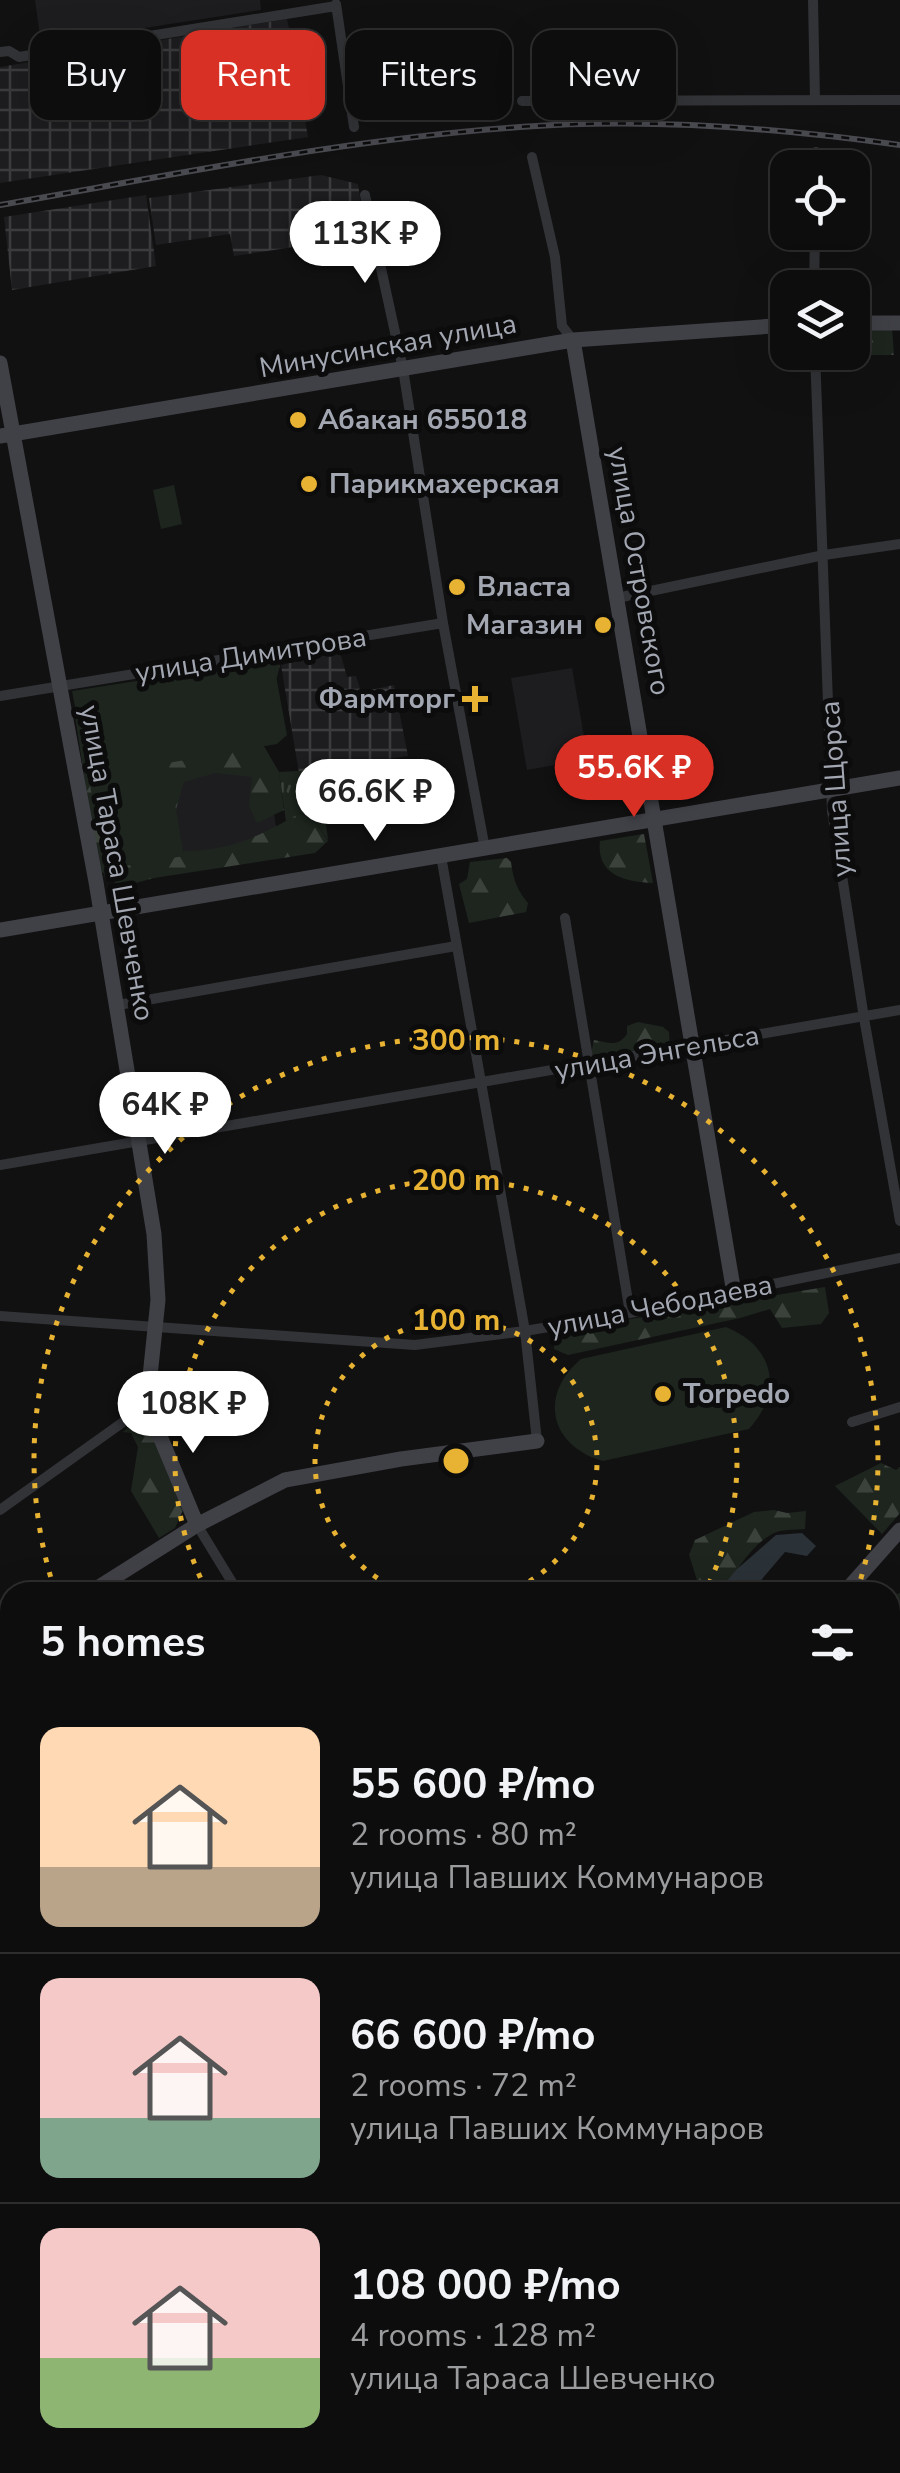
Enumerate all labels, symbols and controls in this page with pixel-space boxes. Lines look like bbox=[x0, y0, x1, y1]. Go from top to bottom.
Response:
chip: Buy bbox=[30, 30, 161, 120]
chip: Rent bbox=[181, 30, 325, 120]
chip: Filters bbox=[345, 30, 512, 120]
chip: New bbox=[532, 30, 676, 120]
map controls bbox=[770, 150, 870, 370]
button: locate bbox=[770, 150, 870, 250]
pin: 113K ₽ bbox=[284, 201, 446, 286]
text: 113K ₽ bbox=[312, 212, 418, 255]
button: layers bbox=[770, 270, 870, 370]
street label: Минусинская улица bbox=[256, 305, 520, 387]
place label: Абакан 655018 bbox=[318, 401, 527, 439]
marker: Абакан 655018 bbox=[287, 409, 309, 431]
street label: улица Островского bbox=[598, 444, 680, 698]
place label: Парикмахерская bbox=[329, 465, 560, 503]
marker: Парикмахерская bbox=[298, 473, 320, 495]
place label: Власта bbox=[477, 568, 571, 606]
marker: Власта bbox=[446, 576, 468, 598]
place label: Магазин bbox=[466, 606, 583, 644]
marker: Магазин bbox=[592, 614, 614, 636]
street label: улица Димитрова bbox=[133, 618, 369, 692]
place label: Фармторг bbox=[319, 680, 455, 718]
marker: Фармторг bbox=[464, 688, 486, 710]
street label: улица Щорса bbox=[811, 700, 861, 878]
street label: улица Тараса Шевченко bbox=[71, 702, 163, 1024]
pin: 55.6K ₽ bbox=[542, 735, 726, 820]
text: 55.6K ₽ bbox=[577, 746, 691, 789]
pin: 66.6K ₽ bbox=[283, 759, 467, 844]
text: 66.6K ₽ bbox=[318, 770, 432, 813]
street label: улица Энгельса bbox=[552, 1016, 762, 1090]
text: 300 m bbox=[412, 1020, 500, 1061]
pin: 64K ₽ bbox=[95, 1072, 235, 1157]
text: 64K ₽ bbox=[121, 1083, 209, 1126]
text: 200 m bbox=[412, 1160, 500, 1201]
street label: улица Чебодаева bbox=[544, 1266, 776, 1346]
text: 100 m bbox=[412, 1300, 500, 1341]
pin: 108K ₽ bbox=[112, 1371, 274, 1456]
place label: Torpedo bbox=[683, 1375, 790, 1413]
text: 108K ₽ bbox=[140, 1382, 246, 1425]
marker: Torpedo bbox=[652, 1383, 674, 1405]
centre of rings bbox=[438, 1443, 474, 1479]
text: 5 homes bbox=[40, 1614, 205, 1671]
icon: filters bbox=[805, 1615, 860, 1670]
text: 55 600 ₽/mo bbox=[350, 1756, 596, 1813]
icon: home bbox=[120, 1767, 240, 1887]
text: 2 rooms · 80 m² bbox=[350, 1813, 577, 1856]
text: улица Павших Коммунаров bbox=[350, 1856, 764, 1899]
text: 66 600 ₽/mo bbox=[350, 2007, 596, 2064]
icon: home bbox=[120, 2018, 240, 2138]
text: 2 rooms · 72 m² bbox=[350, 2064, 577, 2107]
text: улица Павших Коммунаров bbox=[350, 2107, 764, 2150]
text: 108 000 ₽/mo bbox=[350, 2257, 621, 2314]
icon: home bbox=[120, 2268, 240, 2388]
text: 4 rooms · 128 m² bbox=[350, 2314, 596, 2357]
text: улица Тараса Шевченко bbox=[350, 2357, 716, 2400]

